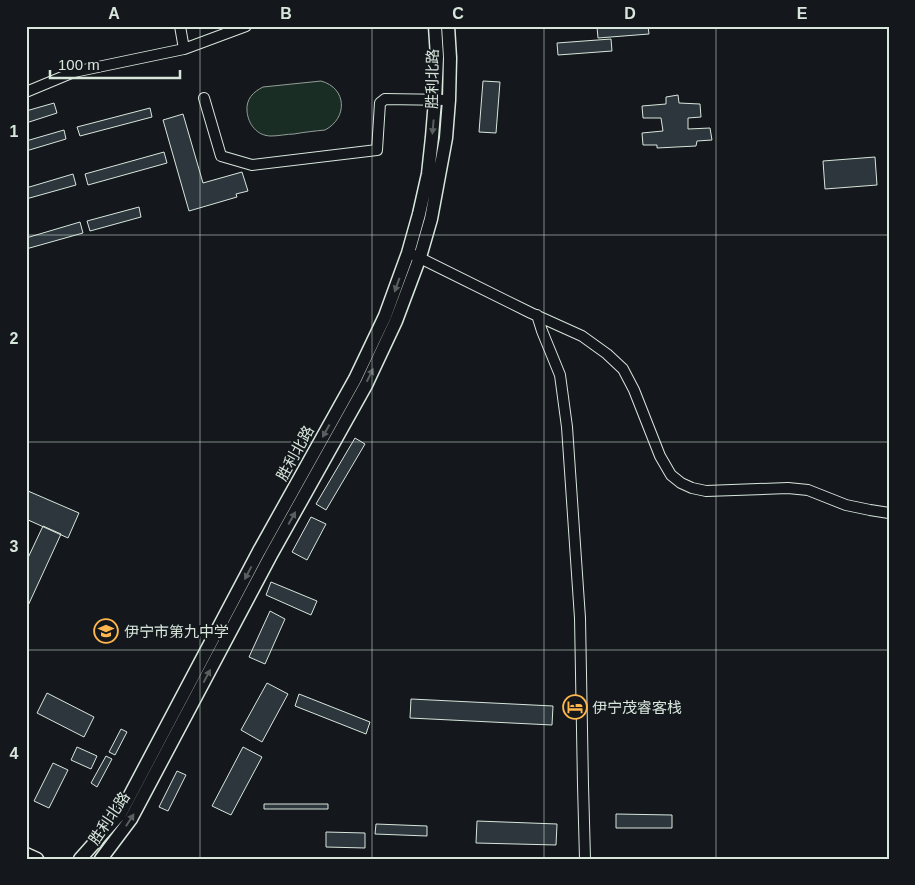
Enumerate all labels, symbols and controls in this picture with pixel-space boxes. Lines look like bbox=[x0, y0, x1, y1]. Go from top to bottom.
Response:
text: A bbox=[108, 5, 120, 22]
text: B bbox=[280, 5, 292, 22]
text: C bbox=[452, 5, 464, 22]
text: D bbox=[624, 5, 636, 22]
text: E bbox=[797, 5, 808, 22]
scale bar bbox=[50, 48, 180, 80]
street label: 胜利北路 bbox=[423, 49, 441, 109]
text: 100 m bbox=[58, 56, 100, 73]
one-way arrow bbox=[429, 120, 437, 136]
text: 1 bbox=[10, 123, 19, 140]
one-way arrow bbox=[393, 278, 401, 293]
text: 2 bbox=[10, 330, 19, 347]
one-way arrow bbox=[366, 368, 375, 383]
street label: 胜利北路 bbox=[273, 423, 317, 483]
one-way arrow bbox=[322, 424, 330, 438]
one-way arrow bbox=[288, 510, 296, 525]
text: 3 bbox=[10, 538, 19, 555]
one-way arrow bbox=[244, 566, 252, 581]
school or university icon: 伊宁市第九中学 bbox=[93, 618, 119, 644]
place label: 伊宁市第九中学 bbox=[124, 623, 229, 640]
one-way arrow bbox=[203, 669, 211, 684]
hotel icon: 伊宁茂睿客栈 bbox=[562, 694, 588, 720]
place label: 伊宁茂睿客栈 bbox=[592, 699, 682, 716]
text: 4 bbox=[10, 745, 19, 762]
street label: 胜利北路 bbox=[85, 788, 133, 848]
one-way arrow bbox=[125, 813, 135, 826]

